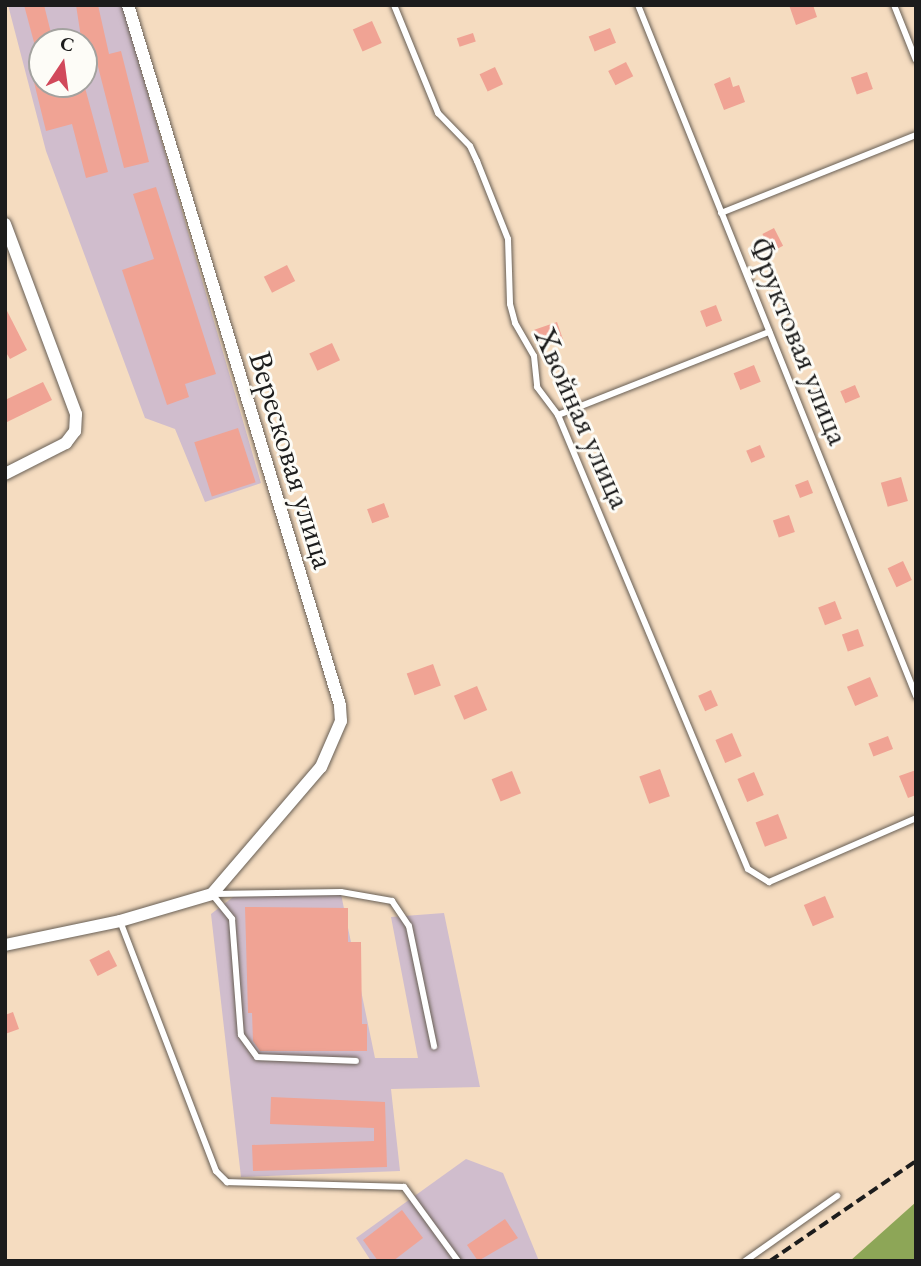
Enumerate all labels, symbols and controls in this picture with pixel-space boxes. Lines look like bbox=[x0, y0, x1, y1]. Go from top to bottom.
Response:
north arrow bbox=[28, 28, 98, 98]
text: С bbox=[58, 30, 77, 58]
street label: Фруктовая улица bbox=[740, 232, 858, 450]
street label: Хвойная улица bbox=[526, 322, 640, 514]
street label: Вересковая улица bbox=[241, 347, 343, 573]

